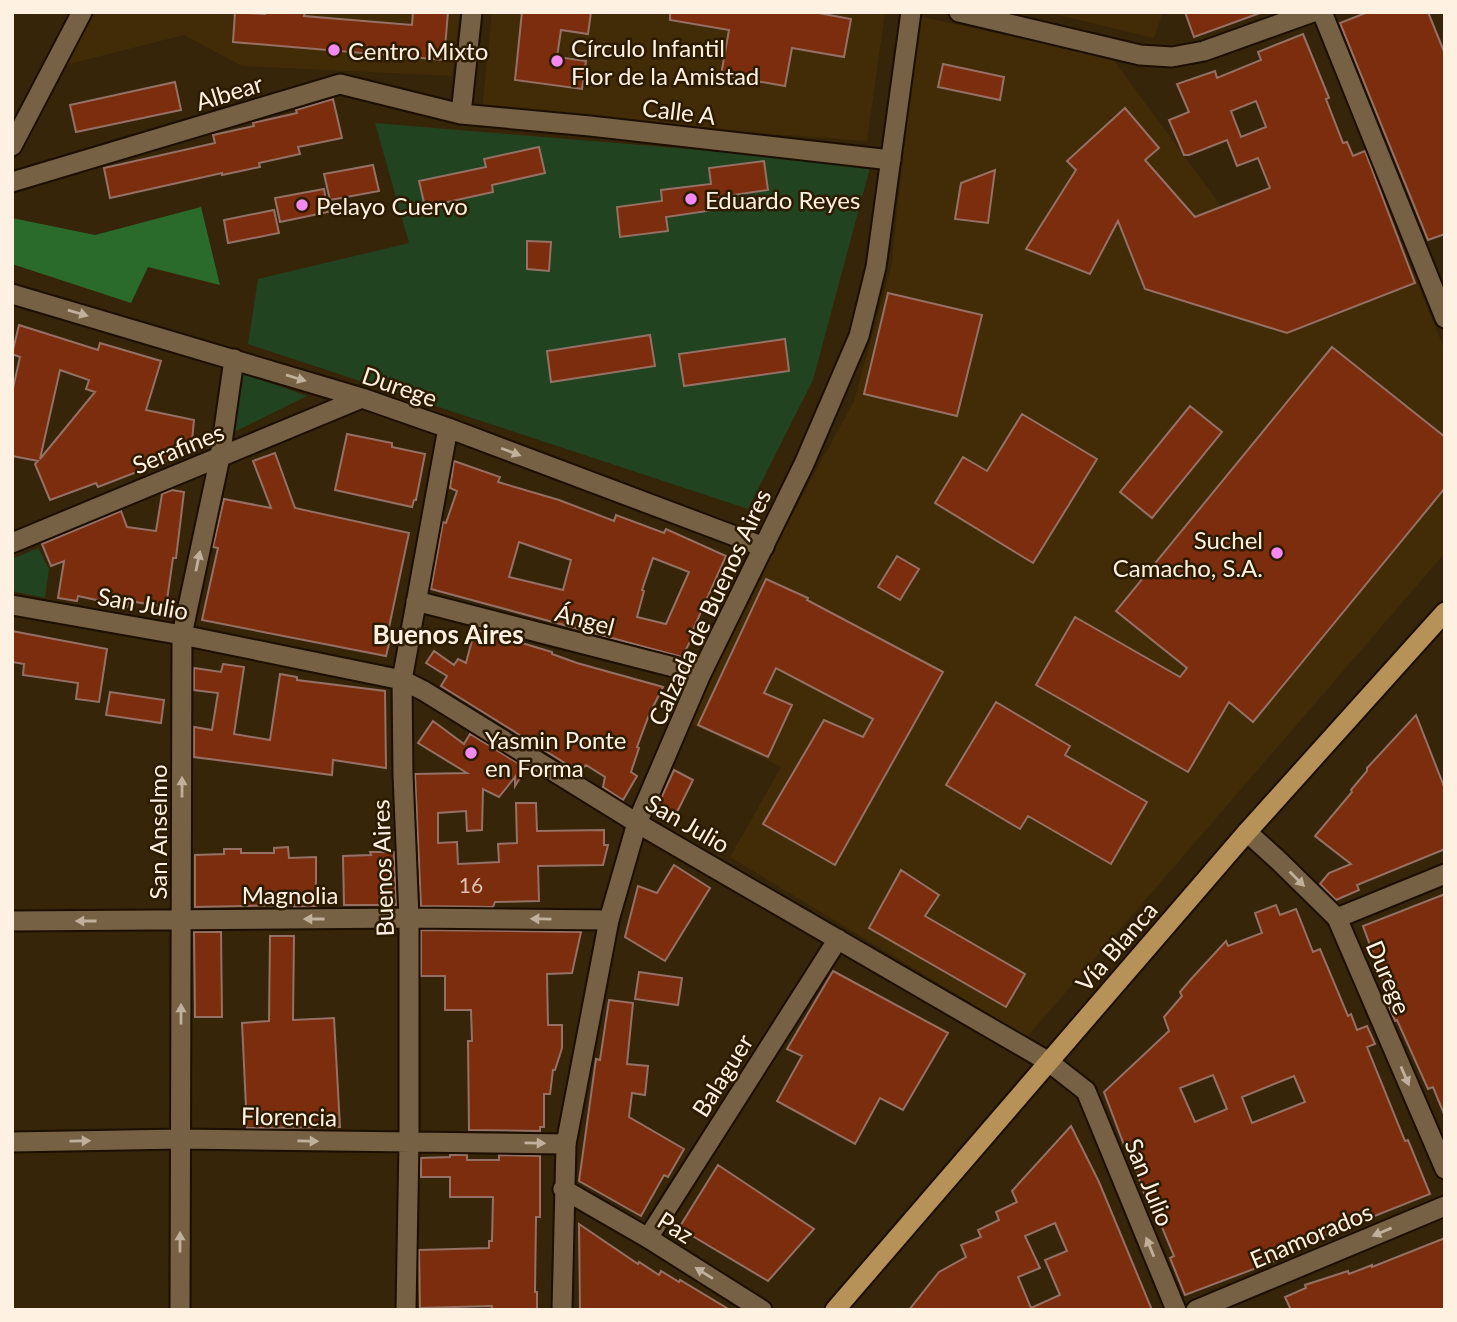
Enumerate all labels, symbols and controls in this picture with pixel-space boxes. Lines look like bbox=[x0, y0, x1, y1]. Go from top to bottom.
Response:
place label: Círculo Infantil Flor de la Amistad bbox=[571, 33, 759, 90]
place label: Centro Mixto bbox=[348, 36, 488, 65]
marker: Centro Mixto bbox=[326, 42, 342, 58]
marker: Círculo Infantil Flor de la Amistad bbox=[549, 53, 565, 69]
street label: Albear bbox=[192, 68, 266, 116]
street label: Calle A bbox=[641, 92, 718, 130]
place label: Eduardo Reyes bbox=[705, 185, 860, 214]
place label: Pelayo Cuervo bbox=[316, 191, 468, 220]
marker: Eduardo Reyes bbox=[683, 191, 699, 207]
marker: Pelayo Cuervo bbox=[294, 197, 310, 213]
one-way arrow bbox=[67, 308, 89, 319]
street label: Durege bbox=[359, 360, 441, 412]
one-way arrow bbox=[286, 373, 307, 384]
street label: Serafines bbox=[128, 417, 228, 479]
one-way arrow bbox=[500, 446, 521, 457]
street label: Calzada de Buenos Aires bbox=[641, 484, 777, 730]
place label: Suchel Camacho, S.A. bbox=[1113, 525, 1263, 582]
marker: Suchel Camacho, S.A. bbox=[1269, 545, 1285, 561]
one-way arrow bbox=[193, 550, 204, 572]
street label: San Julio bbox=[95, 581, 191, 625]
street label: Ángel bbox=[552, 597, 618, 641]
district label: Buenos Aires bbox=[372, 618, 524, 650]
place label: Yasmin Ponte en Forma bbox=[485, 725, 627, 782]
marker: Yasmin Ponte en Forma bbox=[463, 745, 479, 761]
street label: San Anselmo bbox=[143, 764, 172, 900]
one-way arrow bbox=[176, 775, 188, 797]
street label: San Julio bbox=[641, 787, 735, 859]
street label: Buenos Aires bbox=[365, 799, 399, 937]
one-way arrow bbox=[1289, 870, 1306, 887]
house number: 16 bbox=[459, 872, 483, 897]
street label: Magnolia bbox=[242, 880, 338, 909]
street label: Vía Blanca bbox=[1069, 895, 1163, 997]
one-way arrow bbox=[303, 913, 325, 925]
one-way arrow bbox=[530, 913, 552, 925]
one-way arrow bbox=[75, 915, 97, 926]
street label: Durege bbox=[1361, 936, 1417, 1018]
one-way arrow bbox=[175, 1003, 187, 1025]
street label: Balaguer bbox=[685, 1028, 759, 1122]
one-way arrow bbox=[1399, 1066, 1411, 1086]
street label: Florencia bbox=[241, 1101, 337, 1131]
street label: San Julio bbox=[1119, 1134, 1181, 1230]
one-way arrow bbox=[70, 1135, 92, 1147]
one-way arrow bbox=[297, 1135, 319, 1147]
one-way arrow bbox=[525, 1137, 547, 1149]
street label: Enamorados bbox=[1245, 1196, 1377, 1274]
street label: Paz bbox=[653, 1205, 699, 1249]
one-way arrow bbox=[1371, 1227, 1392, 1238]
one-way arrow bbox=[174, 1230, 186, 1252]
one-way arrow bbox=[1144, 1236, 1155, 1257]
one-way arrow bbox=[694, 1267, 714, 1280]

